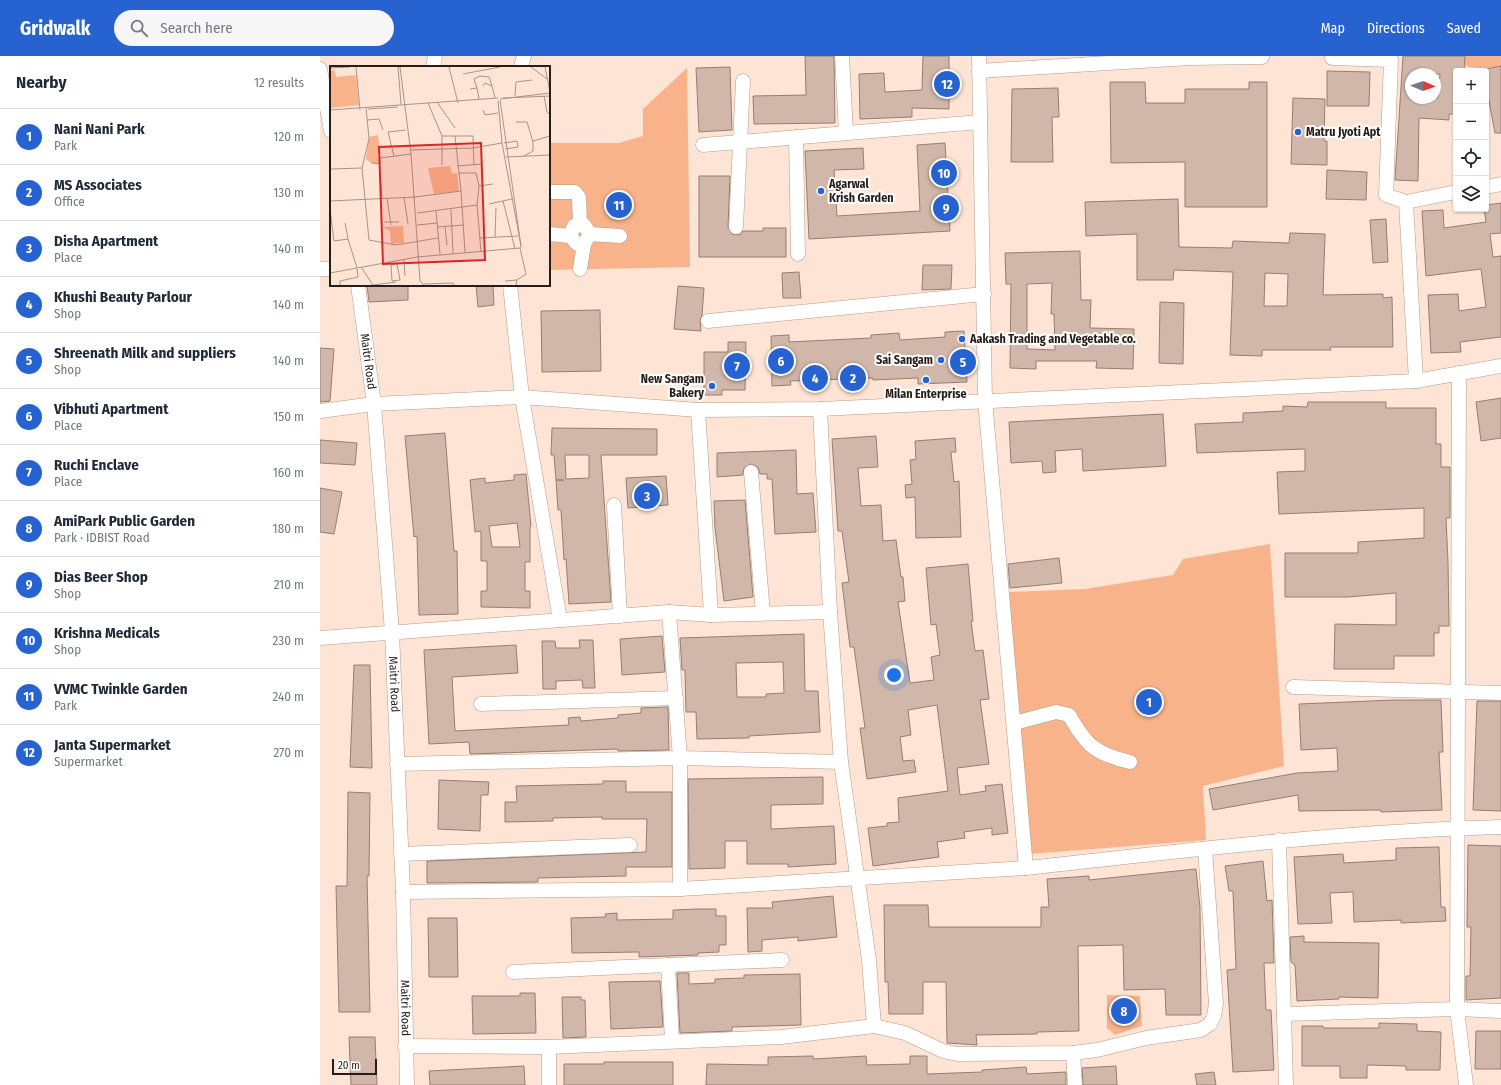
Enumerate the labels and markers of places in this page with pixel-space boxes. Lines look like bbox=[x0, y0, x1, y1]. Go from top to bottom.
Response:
pin: 12 bbox=[934, 69, 960, 99]
place label: Matru Jyoti Apt bbox=[1306, 125, 1381, 139]
marker: Matru Jyoti Apt bbox=[1293, 127, 1303, 137]
pin: 10 bbox=[931, 158, 957, 188]
place label: Agarwal Krish Garden bbox=[828, 177, 894, 205]
marker: Agarwal Krish Garden bbox=[816, 186, 826, 196]
pin: 11 bbox=[606, 190, 632, 220]
pin: 9 bbox=[933, 193, 959, 223]
place label: Aakash Trading and Vegetable co. bbox=[969, 332, 1136, 346]
marker: Aakash Trading and Vegetable co. bbox=[957, 334, 967, 344]
pin: 6 bbox=[768, 346, 794, 376]
pin: 5 bbox=[950, 347, 976, 377]
pin: 7 bbox=[724, 351, 750, 381]
place label: Sai Sangam bbox=[876, 353, 933, 367]
marker: Sai Sangam bbox=[936, 355, 946, 365]
pin: 4 bbox=[802, 363, 828, 393]
pin: 2 bbox=[840, 363, 866, 393]
place label: New Sangam Bakery bbox=[641, 372, 704, 400]
marker: Milan Enterprise bbox=[921, 375, 931, 385]
marker: New Sangam Bakery bbox=[707, 381, 717, 391]
place label: Milan Enterprise bbox=[885, 387, 967, 401]
pin: 3 bbox=[634, 481, 660, 511]
pin: 1 bbox=[1136, 687, 1162, 717]
pin: 8 bbox=[1111, 996, 1137, 1026]

